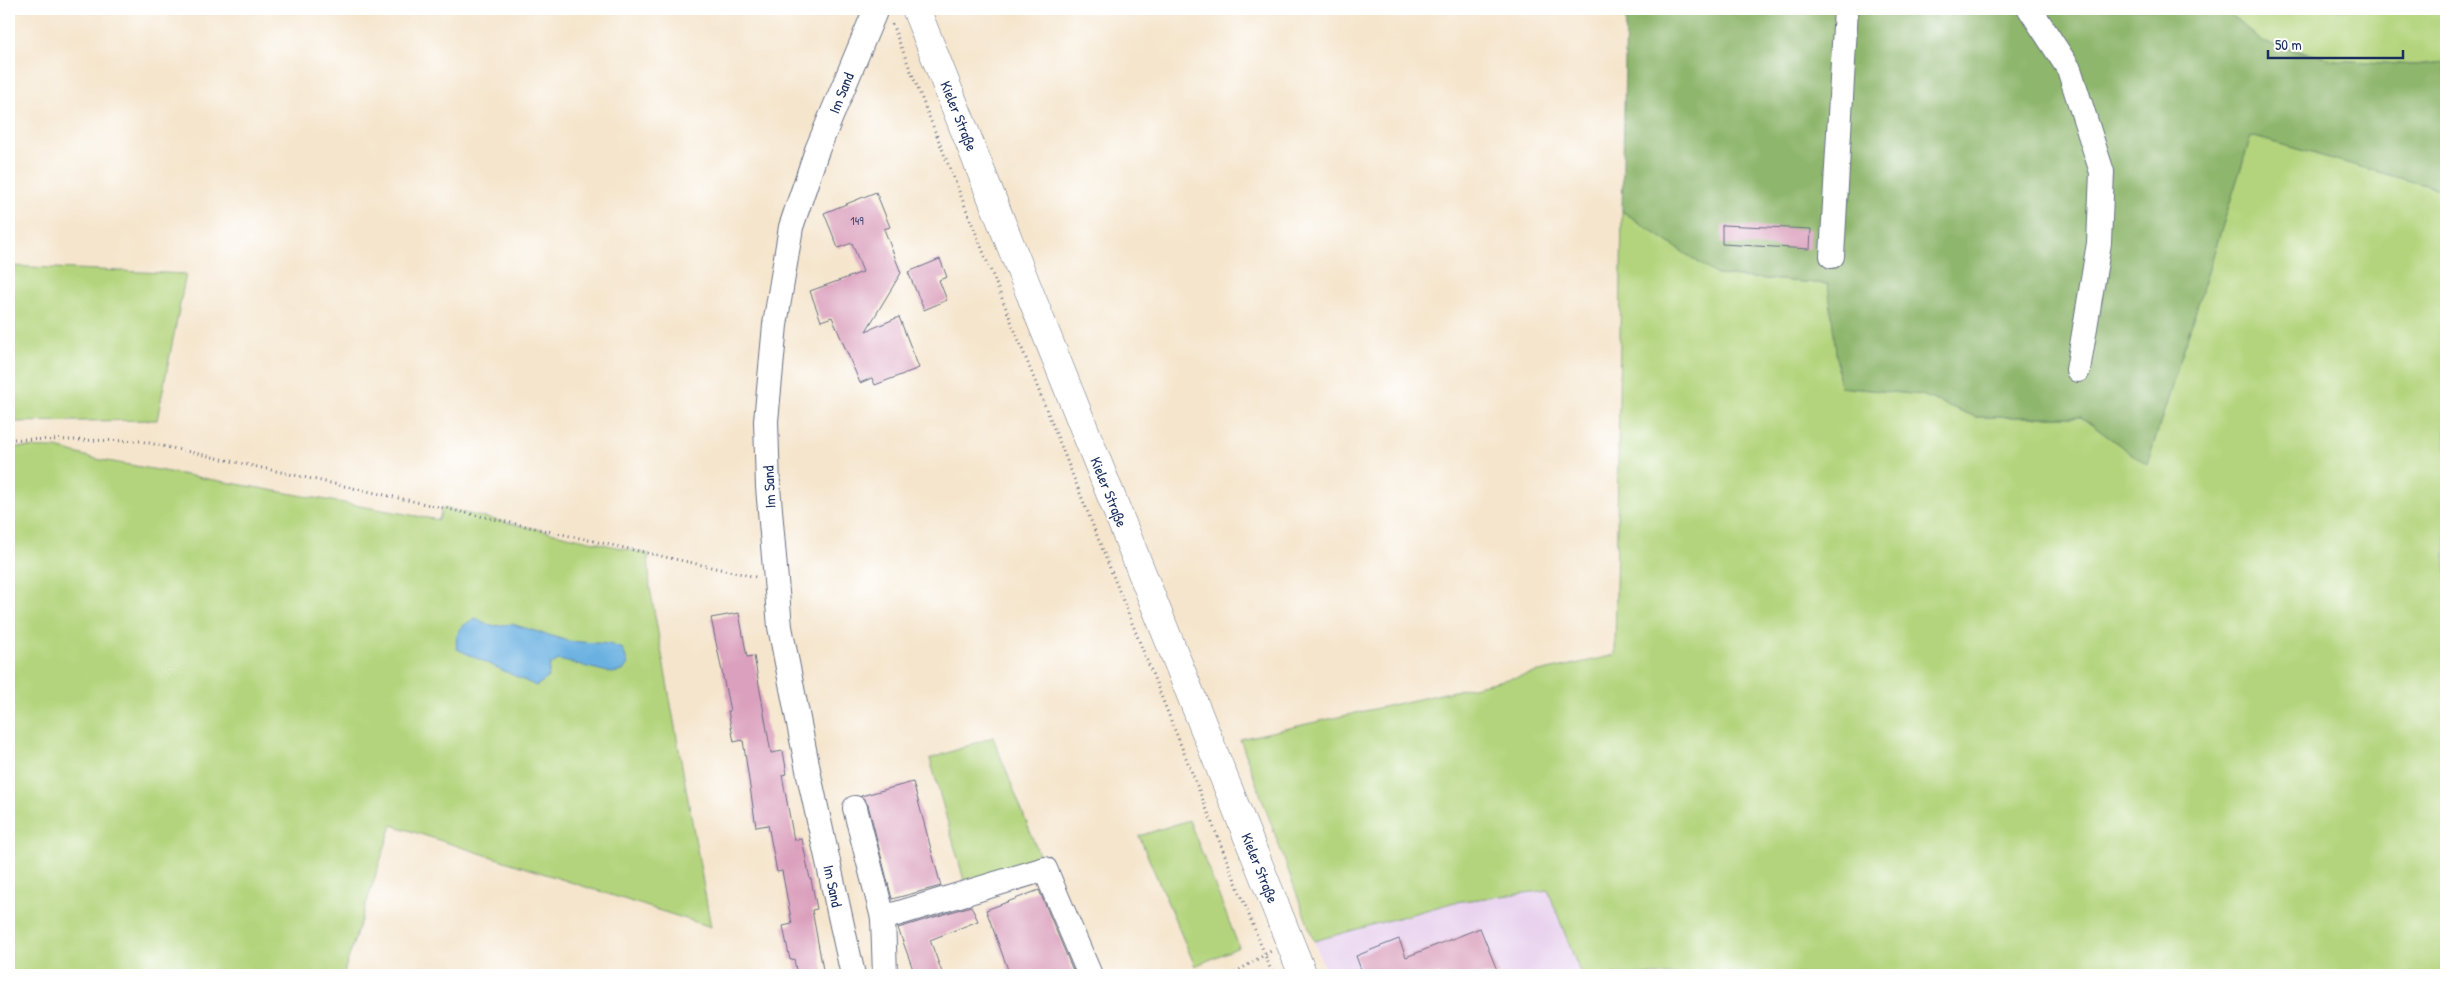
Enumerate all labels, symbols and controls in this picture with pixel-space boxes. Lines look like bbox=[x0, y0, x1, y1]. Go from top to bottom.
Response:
scale bar bbox=[2268, 28, 2402, 60]
text: 50 m bbox=[2275, 34, 2302, 55]
street label: Im Sand bbox=[823, 69, 859, 117]
street label: Kieler Straße bbox=[935, 78, 983, 154]
house number: 149 bbox=[850, 212, 864, 229]
street label: Kieler Straße bbox=[1085, 454, 1133, 530]
street label: Im Sand bbox=[757, 465, 781, 509]
street label: Kieler Straße bbox=[1236, 830, 1284, 906]
street label: Im Sand bbox=[818, 863, 848, 909]

